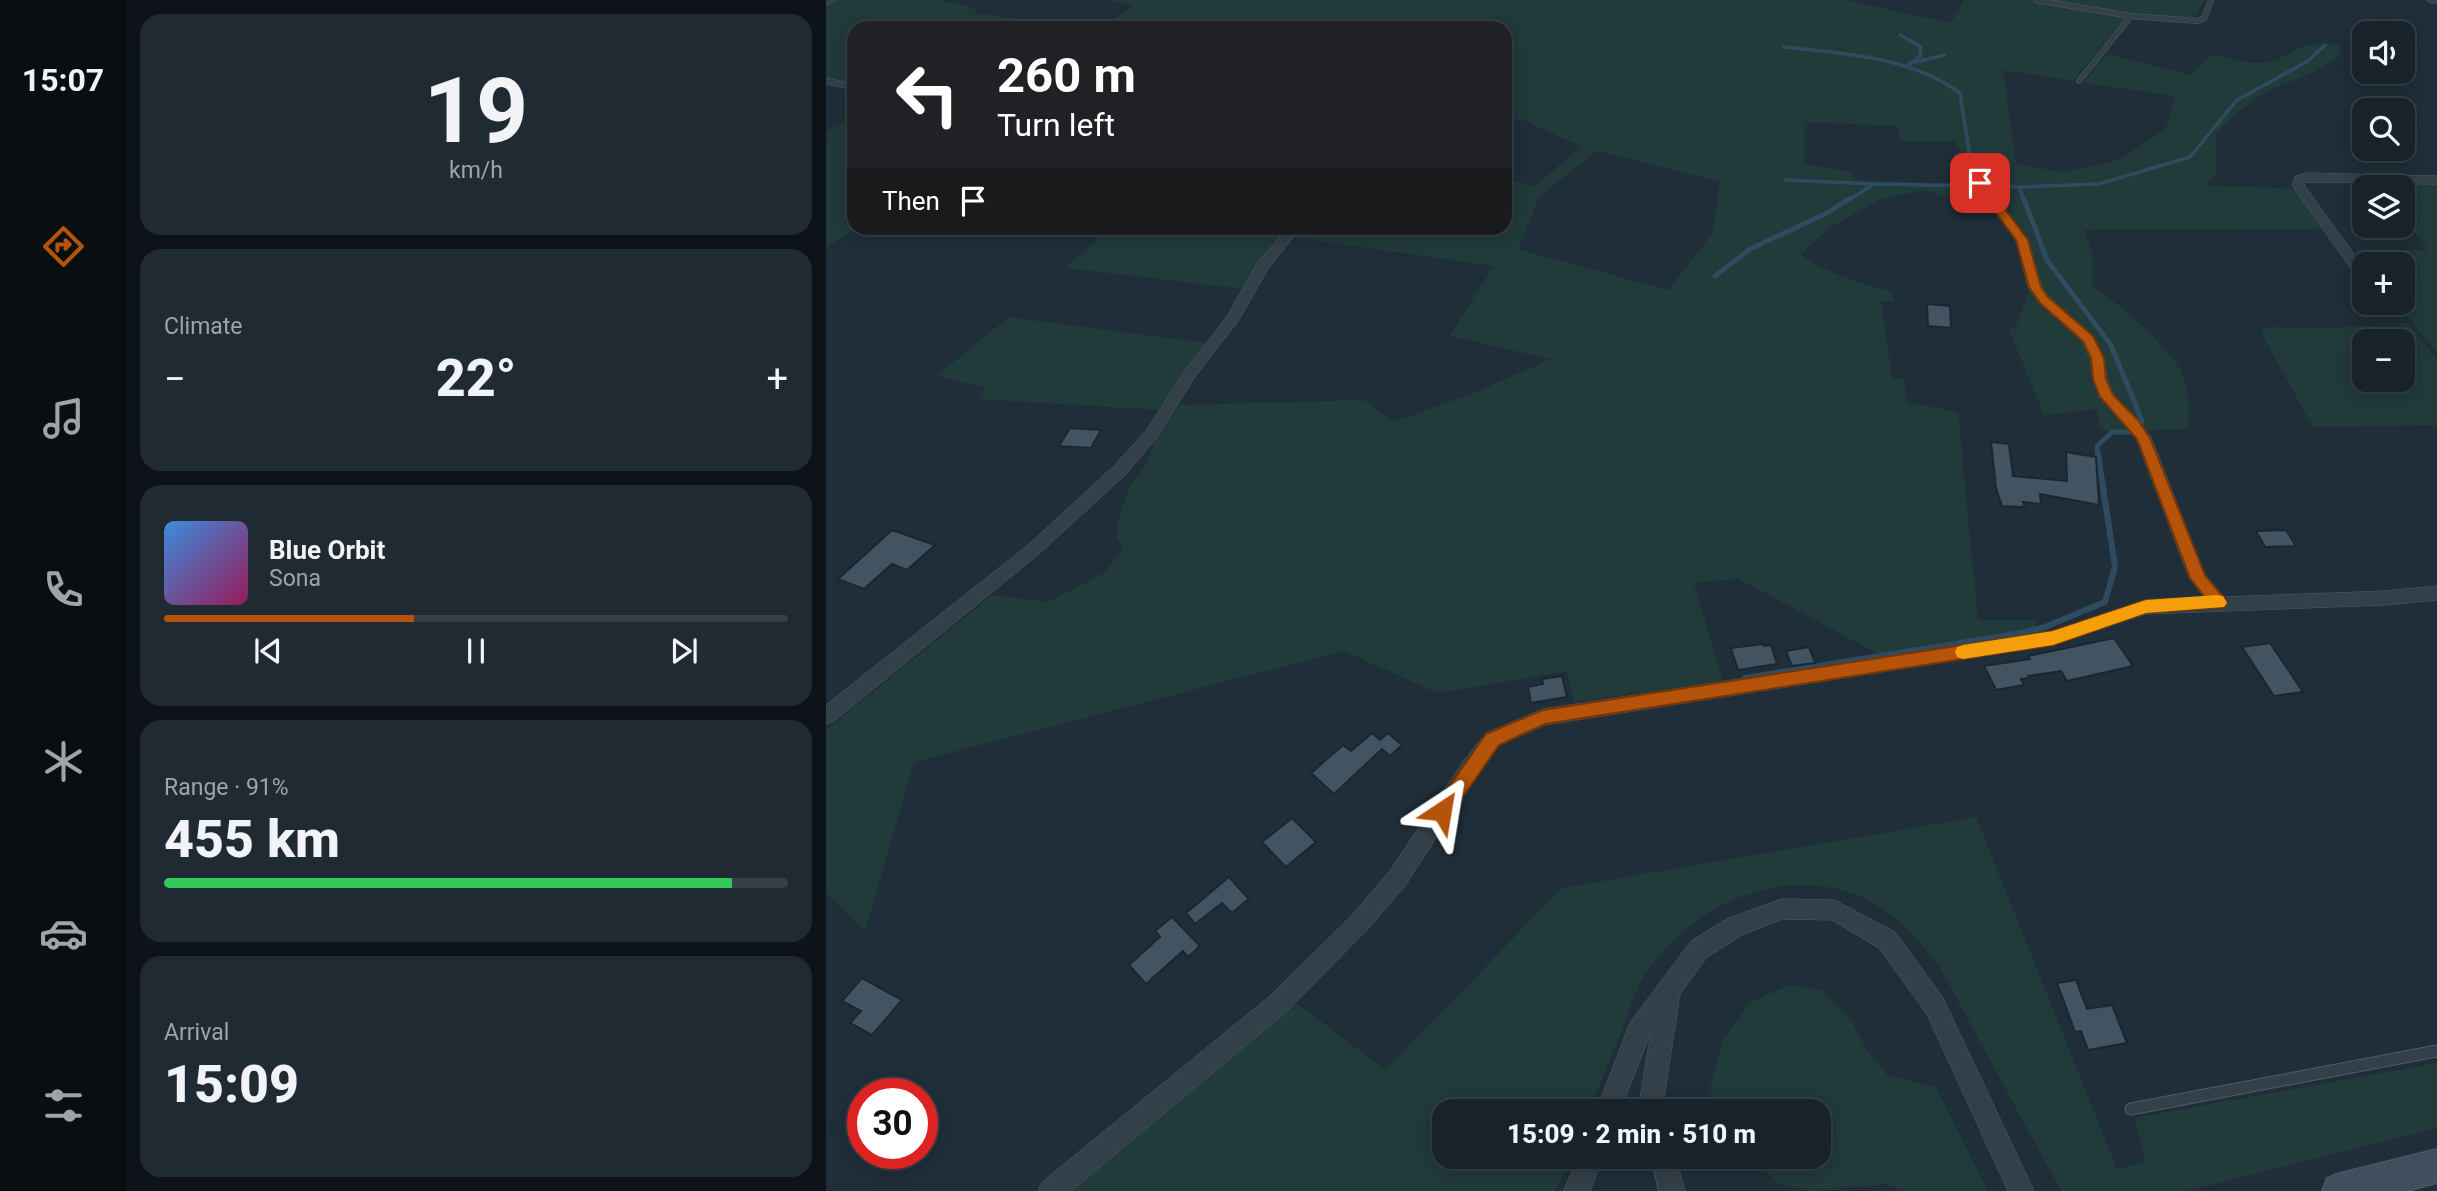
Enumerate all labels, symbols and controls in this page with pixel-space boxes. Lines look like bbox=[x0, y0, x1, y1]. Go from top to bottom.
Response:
map controls bbox=[2352, 21, 2415, 392]
button: sound bbox=[2352, 21, 2415, 84]
text: 260 m bbox=[997, 47, 1136, 104]
icon: left bbox=[882, 49, 973, 140]
text: 19 bbox=[424, 58, 528, 164]
text: 15:07 bbox=[22, 61, 104, 99]
button: search bbox=[2352, 98, 2415, 161]
text: Turn left bbox=[997, 106, 1115, 144]
pin bbox=[1950, 153, 2010, 213]
text: km/h bbox=[449, 157, 503, 184]
icon: arrive bbox=[1961, 164, 1999, 202]
button: layers bbox=[2352, 175, 2415, 238]
icon: arrive bbox=[954, 182, 992, 220]
text: Then bbox=[882, 186, 940, 216]
icon: directions bbox=[39, 222, 88, 271]
button: + bbox=[2352, 252, 2415, 315]
text: Climate bbox=[164, 313, 243, 340]
button: − bbox=[2352, 329, 2415, 392]
text: 22° bbox=[436, 348, 516, 409]
text: − bbox=[164, 357, 186, 401]
text: + bbox=[766, 357, 788, 401]
icon: music bbox=[39, 394, 88, 443]
text: Blue Orbit bbox=[269, 535, 385, 565]
icon: phone bbox=[39, 565, 88, 614]
text: Sona bbox=[269, 565, 321, 592]
icon: previous bbox=[249, 632, 287, 670]
icon: pause bbox=[457, 632, 495, 670]
icon: next bbox=[665, 632, 703, 670]
icon: climate bbox=[39, 737, 88, 786]
text: Range · 91% bbox=[164, 774, 289, 801]
position arrow bbox=[1405, 774, 1479, 848]
text: 455 km bbox=[164, 809, 340, 870]
icon: car bbox=[39, 909, 88, 958]
text: Arrival bbox=[164, 1019, 229, 1046]
text: 15:09 bbox=[164, 1054, 299, 1115]
speed limit sign: 30 bbox=[847, 1078, 938, 1169]
icon: filters bbox=[39, 1081, 88, 1130]
text: 15:09 · 2 min · 510 m bbox=[1507, 1119, 1756, 1149]

